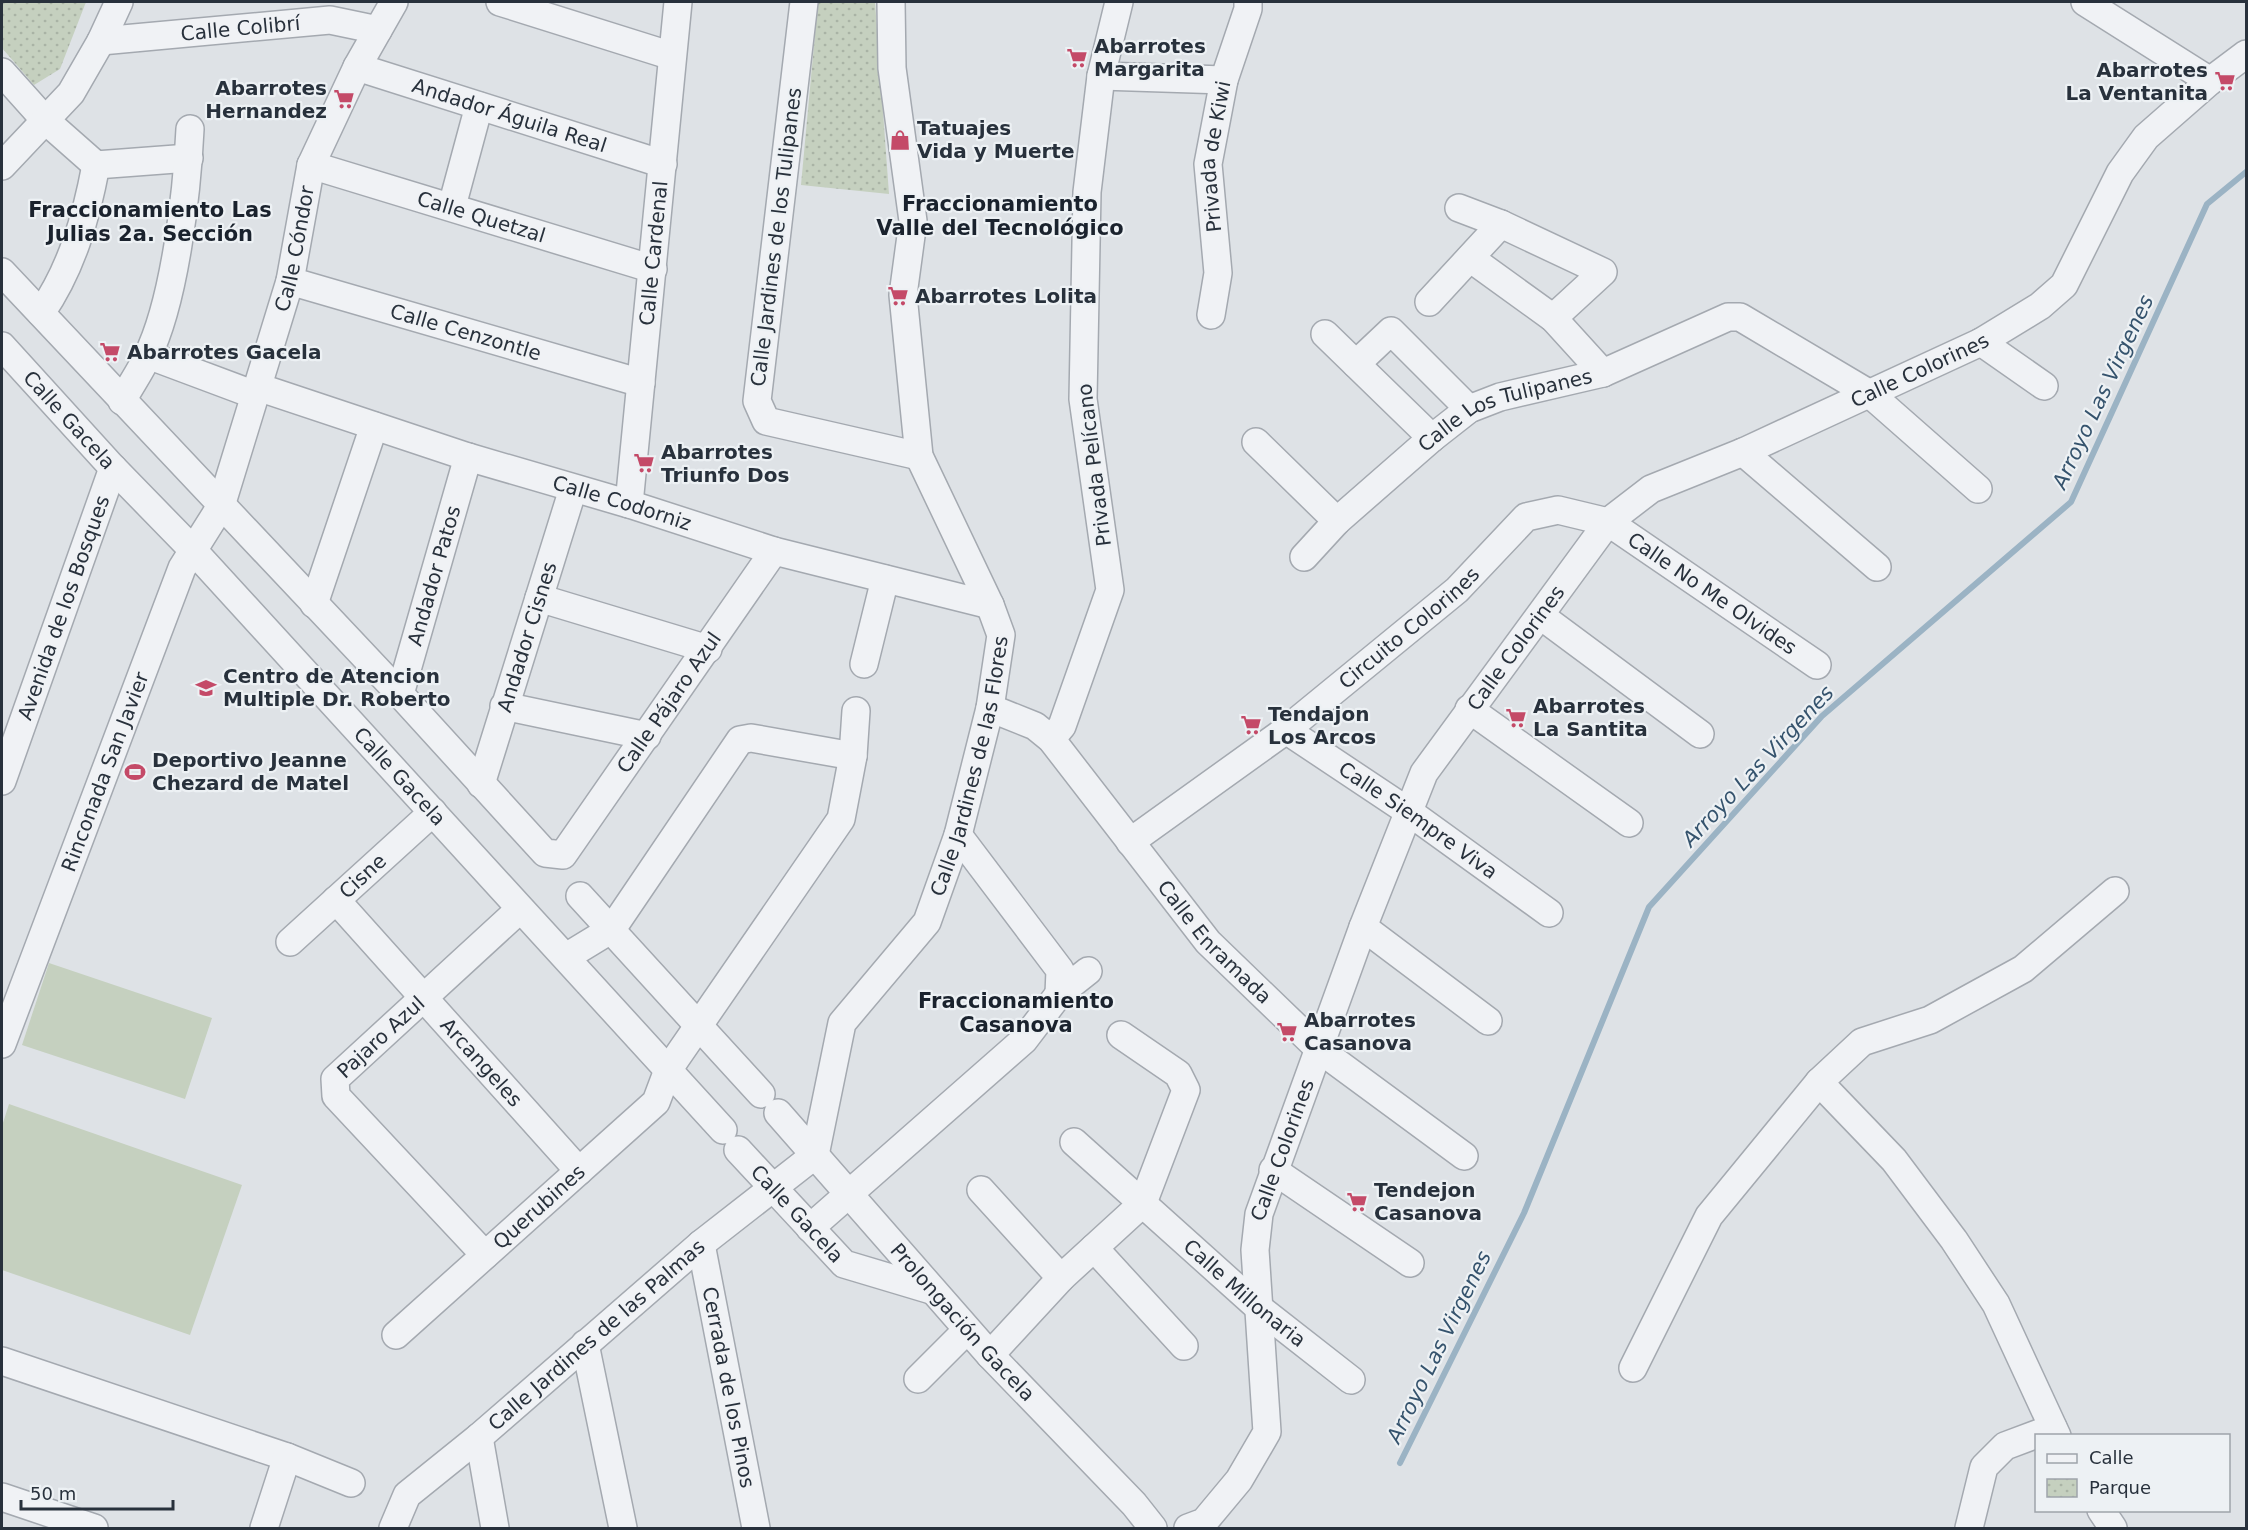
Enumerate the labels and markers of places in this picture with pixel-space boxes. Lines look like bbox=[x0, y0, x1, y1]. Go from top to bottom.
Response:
place label: Abarrotes Margarita bbox=[1094, 34, 1206, 81]
supermarket icon: Abarrotes Margarita bbox=[1065, 46, 1089, 70]
place label: Abarrotes La Ventanita bbox=[2065, 58, 2208, 105]
supermarket icon: Abarrotes La Ventanita bbox=[2213, 69, 2237, 93]
place label: Abarrotes Hernandez bbox=[205, 76, 327, 123]
supermarket icon: Abarrotes Hernandez bbox=[332, 87, 356, 111]
place label: Tatuajes Vida y Muerte bbox=[917, 116, 1074, 163]
shop icon: Tatuajes Vida y Muerte bbox=[888, 128, 912, 152]
supermarket icon: Abarrotes Lolita bbox=[886, 284, 910, 308]
place label: Abarrotes Lolita bbox=[915, 284, 1097, 308]
supermarket icon: Abarrotes Gacela bbox=[98, 340, 122, 364]
place label: Abarrotes Gacela bbox=[127, 340, 321, 364]
place label: Abarrotes Triunfo Dos bbox=[661, 440, 789, 487]
supermarket icon: Abarrotes Triunfo Dos bbox=[632, 451, 656, 475]
place label: Centro de Atencion Multiple Dr. Roberto bbox=[223, 664, 450, 711]
school or university icon: Centro de Atencion Multiple Dr. Roberto bbox=[194, 676, 218, 700]
place label: Abarrotes La Santita bbox=[1533, 694, 1648, 741]
place label: Tendajon Los Arcos bbox=[1268, 702, 1376, 749]
supermarket icon: Abarrotes La Santita bbox=[1504, 706, 1528, 730]
supermarket icon: Tendajon Los Arcos bbox=[1239, 713, 1263, 737]
place label: Deportivo Jeanne Chezard de Matel bbox=[152, 748, 349, 795]
sports icon: Deportivo Jeanne Chezard de Matel bbox=[123, 760, 147, 784]
place label: Abarrotes Casanova bbox=[1304, 1008, 1416, 1055]
supermarket icon: Abarrotes Casanova bbox=[1275, 1020, 1299, 1044]
place label: Tendejon Casanova bbox=[1374, 1178, 1482, 1225]
supermarket icon: Tendejon Casanova bbox=[1345, 1190, 1369, 1214]

